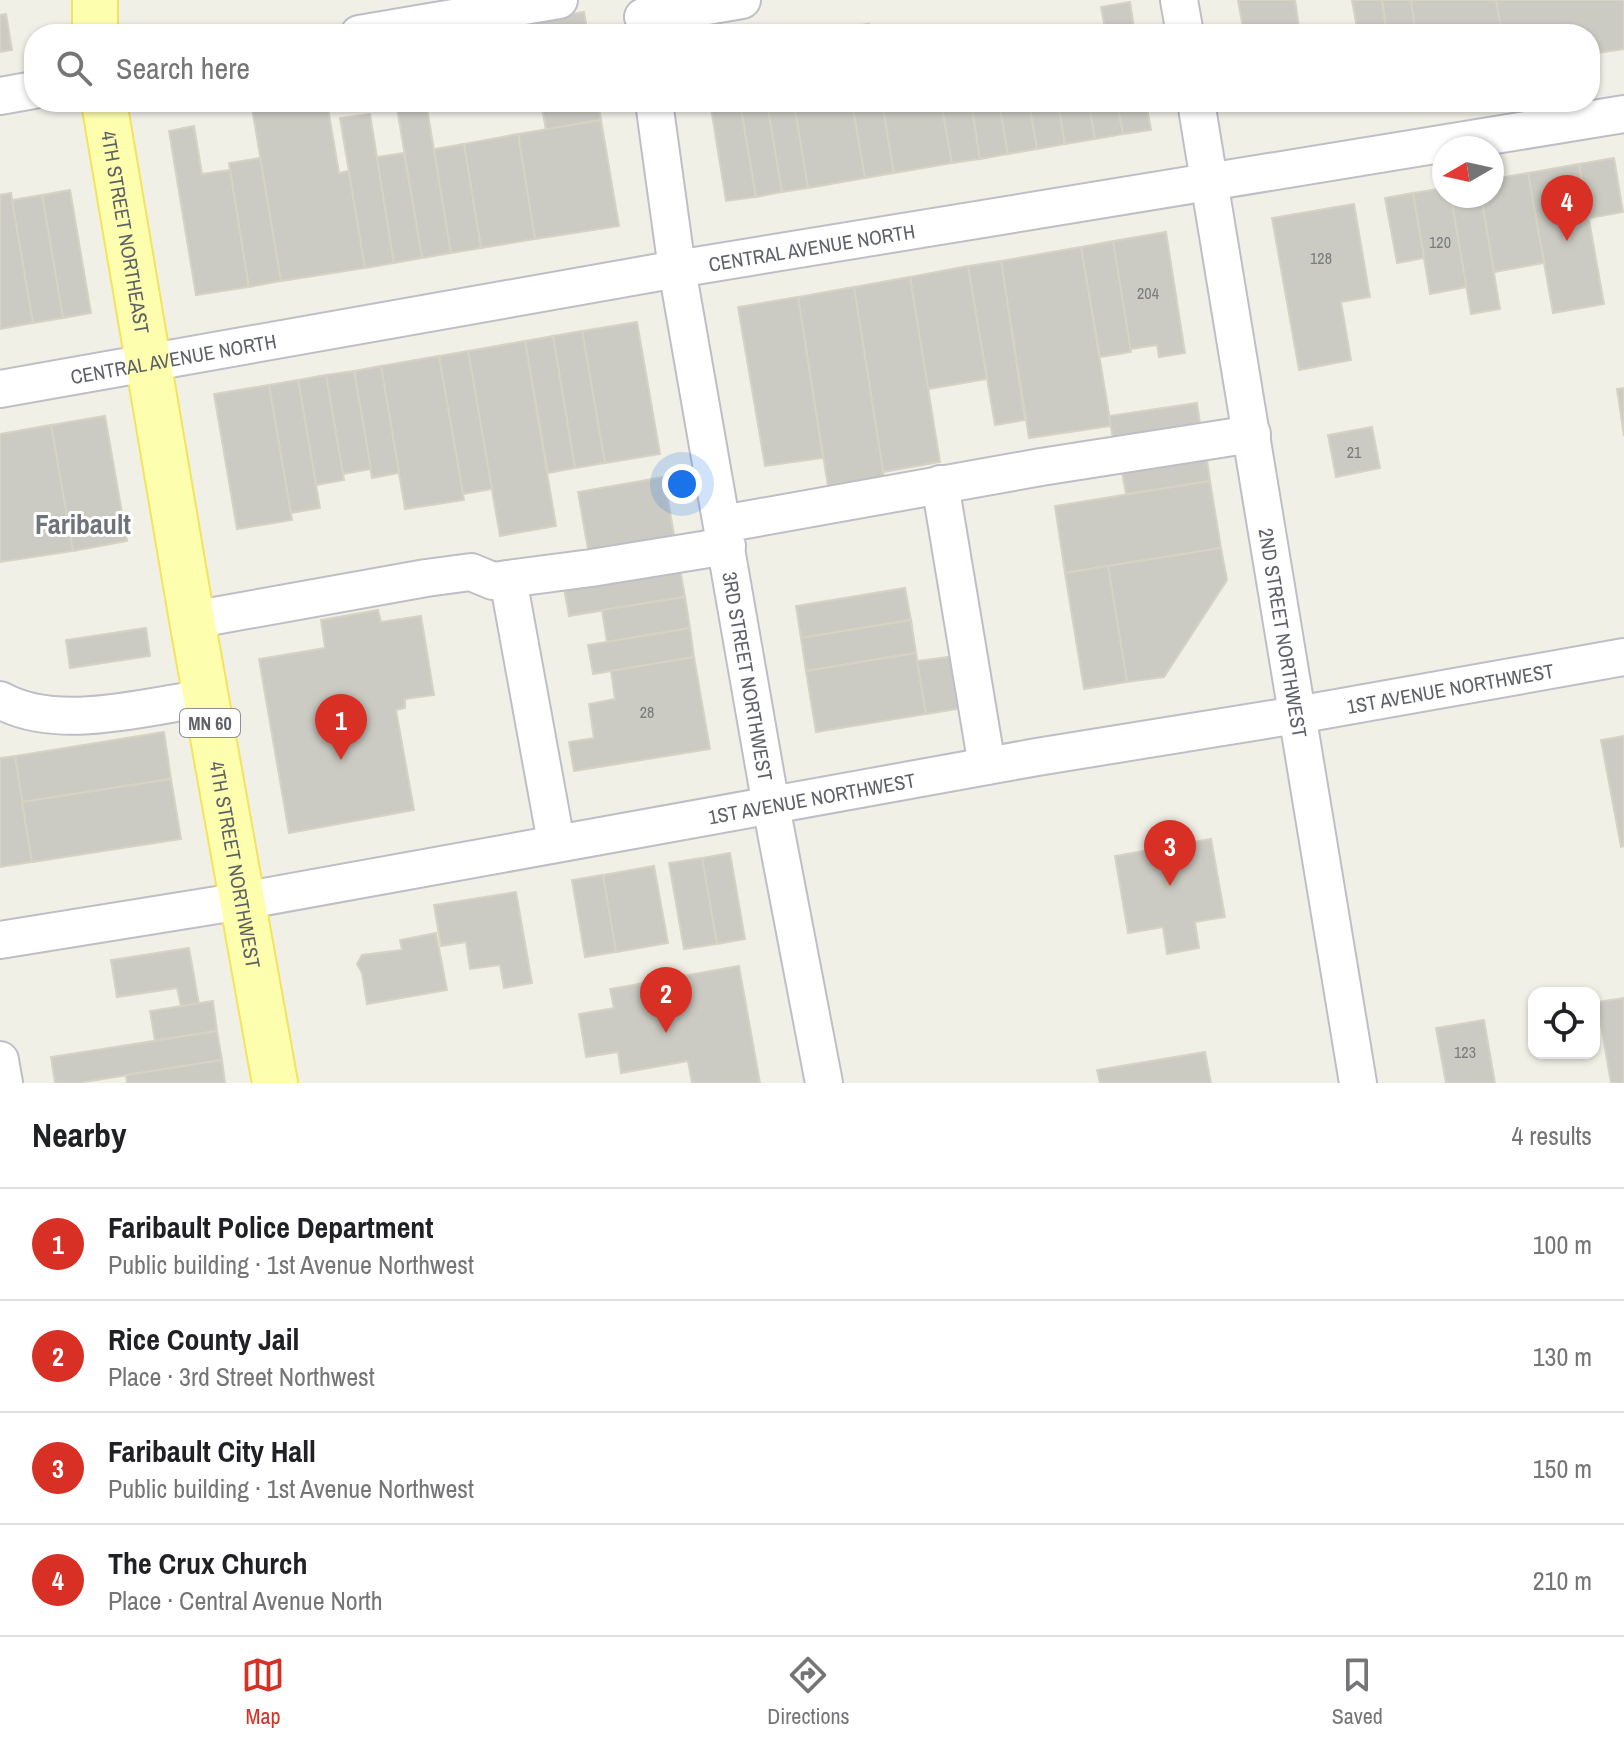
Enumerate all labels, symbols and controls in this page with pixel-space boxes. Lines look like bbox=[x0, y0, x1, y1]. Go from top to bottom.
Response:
search box bbox=[24, 24, 1600, 112]
icon: search bbox=[52, 46, 96, 90]
text: Search here bbox=[116, 48, 250, 88]
street label: 4TH STREET NORTHEAST bbox=[96, 129, 157, 336]
north arrow bbox=[1432, 136, 1504, 208]
pin: 4 bbox=[1541, 175, 1593, 241]
street label: CENTRAL AVENUE NORTH bbox=[707, 217, 917, 277]
house number: 120 bbox=[1429, 231, 1451, 253]
house number: 128 bbox=[1310, 247, 1332, 269]
house number: 204 bbox=[1137, 282, 1159, 304]
street label: CENTRAL AVENUE NORTH bbox=[68, 327, 278, 390]
house number: 21 bbox=[1347, 441, 1362, 463]
your location bbox=[662, 464, 702, 504]
district label: Faribault bbox=[35, 505, 131, 543]
street label: 2ND STREET NORTHWEST bbox=[1253, 526, 1314, 740]
street label: 3RD STREET NORTHWEST bbox=[717, 570, 780, 783]
street label: 1ST AVENUE NORTHWEST bbox=[1345, 656, 1556, 719]
pin: 1 bbox=[315, 694, 367, 760]
house number: 28 bbox=[640, 701, 654, 723]
road number: MN 60 bbox=[180, 709, 240, 737]
street label: 4TH STREET NORTHWEST bbox=[204, 759, 268, 970]
street label: 1ST AVENUE NORTHWEST bbox=[706, 766, 917, 830]
pin: 3 bbox=[1144, 820, 1196, 886]
pin: 2 bbox=[640, 967, 692, 1033]
map controls bbox=[1528, 987, 1600, 1059]
button: locate bbox=[1528, 987, 1600, 1059]
house number: 123 bbox=[1454, 1041, 1476, 1063]
text: Nearby bbox=[32, 1112, 127, 1158]
text: 4 results bbox=[1511, 1118, 1592, 1153]
text: Faribault Police Department bbox=[108, 1207, 434, 1247]
text: 1 bbox=[52, 1227, 64, 1262]
text: 100 m bbox=[1533, 1227, 1592, 1262]
text: Public building · 1st Avenue Northwest bbox=[108, 1247, 474, 1282]
text: Rice County Jail bbox=[108, 1319, 299, 1359]
text: 2 bbox=[52, 1339, 64, 1374]
text: 130 m bbox=[1533, 1339, 1592, 1374]
text: Place · 3rd Street Northwest bbox=[108, 1359, 375, 1394]
text: Faribault City Hall bbox=[108, 1431, 316, 1471]
text: 3 bbox=[52, 1451, 64, 1486]
text: 150 m bbox=[1533, 1451, 1592, 1486]
text: Public building · 1st Avenue Northwest bbox=[108, 1471, 474, 1506]
text: The Crux Church bbox=[108, 1543, 308, 1583]
text: 4 bbox=[52, 1563, 64, 1598]
text: 210 m bbox=[1533, 1563, 1592, 1598]
text: Place · Central Avenue North bbox=[108, 1583, 383, 1618]
tab: Map bbox=[241, 1653, 285, 1731]
tab: Directions bbox=[767, 1653, 850, 1731]
tab: Saved bbox=[1332, 1653, 1383, 1731]

